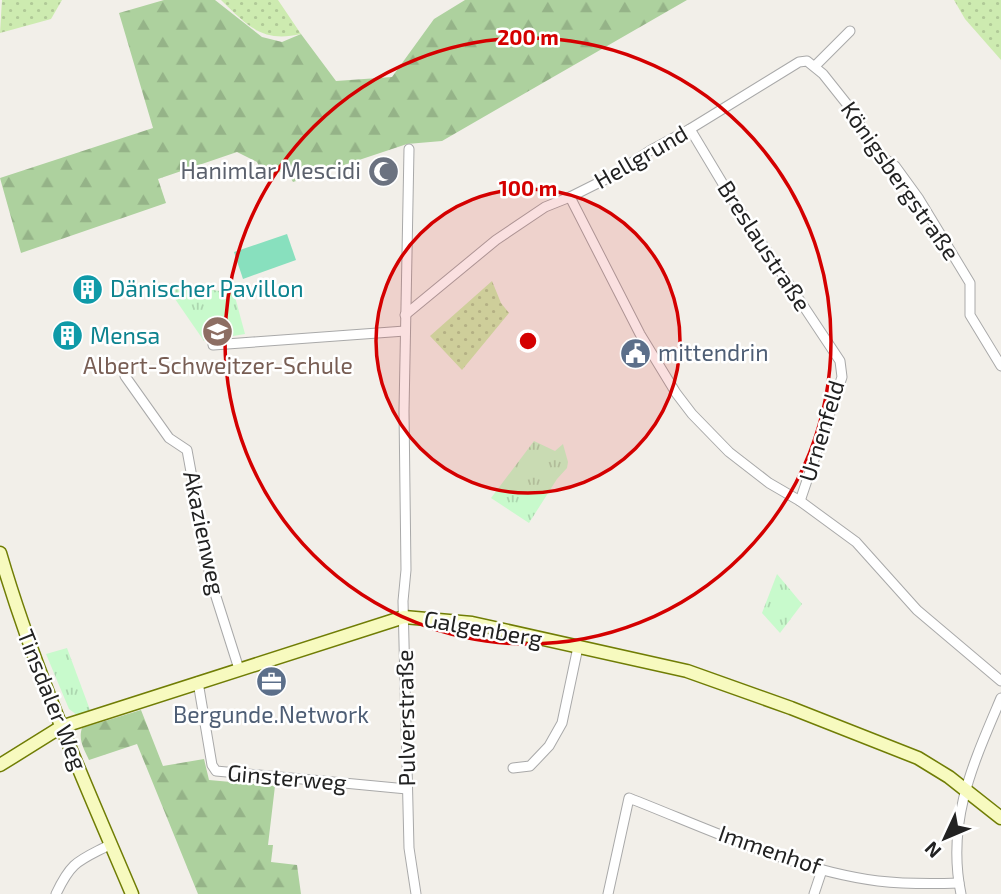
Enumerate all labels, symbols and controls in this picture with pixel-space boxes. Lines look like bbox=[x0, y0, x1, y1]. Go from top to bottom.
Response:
text: 200 m bbox=[497, 24, 559, 49]
street label: Königsbergstraße bbox=[836, 96, 966, 265]
street label: Hellgrund bbox=[589, 118, 692, 194]
mosque icon: Hanimlar Mescidi bbox=[367, 154, 401, 188]
place label: Hanimlar Mescidi bbox=[180, 156, 361, 184]
text: 100 m bbox=[499, 175, 557, 200]
street label: Breslaustraße bbox=[712, 175, 817, 316]
building icon: Dänischer Pavillon bbox=[70, 272, 104, 306]
place label: Dänischer Pavillon bbox=[110, 274, 304, 302]
school or university icon: Albert-Schweitzer-Schule bbox=[201, 315, 235, 349]
building icon: Mensa bbox=[50, 319, 84, 353]
place label: Mensa bbox=[90, 321, 160, 349]
centre of rings bbox=[516, 329, 540, 353]
public building icon: mittendrin bbox=[618, 336, 652, 370]
place label: mittendrin bbox=[658, 338, 769, 366]
place label: Albert-Schweitzer-Schule bbox=[83, 351, 353, 379]
street label: Urnenfeld bbox=[792, 377, 850, 485]
street label: Akazienweg bbox=[178, 468, 232, 597]
street label: Galgenberg bbox=[422, 604, 545, 652]
street label: Tinsdaler Weg bbox=[12, 625, 94, 774]
street label: Pulverstraße bbox=[390, 649, 420, 787]
office icon: Bergunde.Network bbox=[254, 664, 288, 698]
place label: Bergunde.Network bbox=[173, 700, 369, 728]
street label: Ginsterweg bbox=[226, 758, 348, 796]
north arrow bbox=[910, 803, 980, 873]
street label: Immenhof bbox=[715, 818, 827, 880]
text: N bbox=[919, 837, 945, 863]

